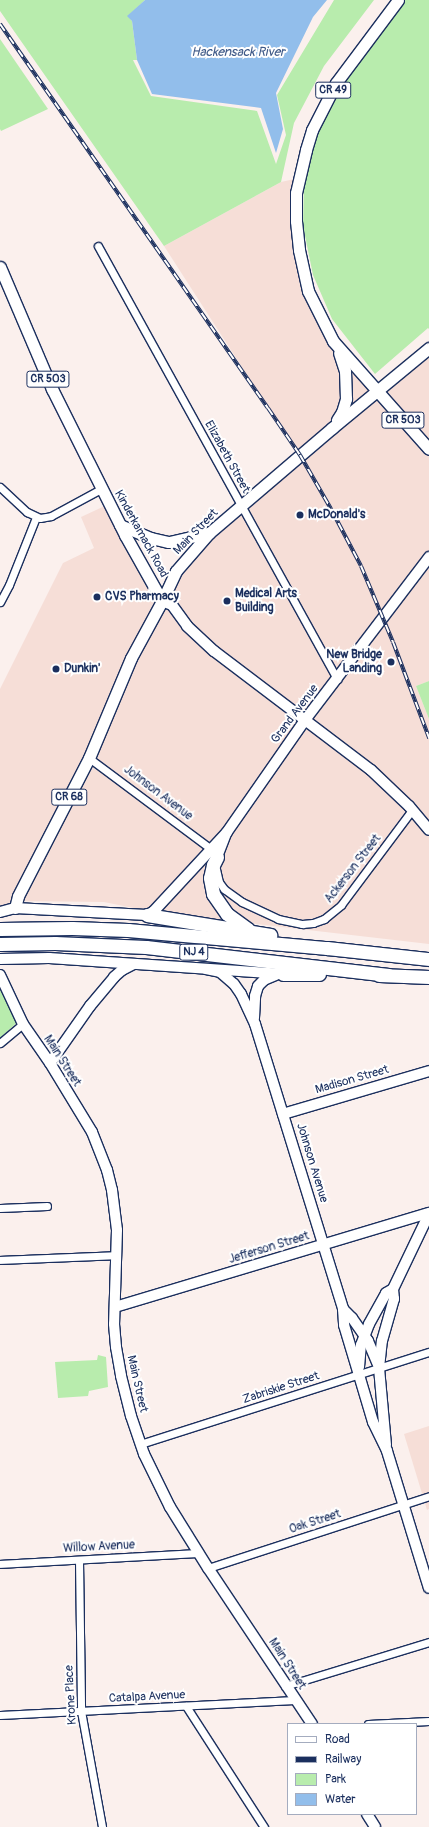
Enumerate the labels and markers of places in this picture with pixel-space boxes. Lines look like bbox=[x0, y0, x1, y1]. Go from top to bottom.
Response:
place label: McDonald's bbox=[308, 508, 365, 522]
marker: McDonald's bbox=[295, 510, 305, 520]
place label: Medical Arts Building bbox=[235, 587, 297, 615]
place label: CVS Pharmacy bbox=[105, 590, 179, 604]
marker: CVS Pharmacy bbox=[92, 592, 102, 602]
marker: Medical Arts Building bbox=[222, 596, 232, 606]
place label: New Bridge Landing bbox=[326, 648, 382, 676]
marker: New Bridge Landing bbox=[385, 656, 397, 668]
place label: Dunkin' bbox=[64, 662, 100, 676]
marker: Dunkin' bbox=[51, 664, 61, 674]

